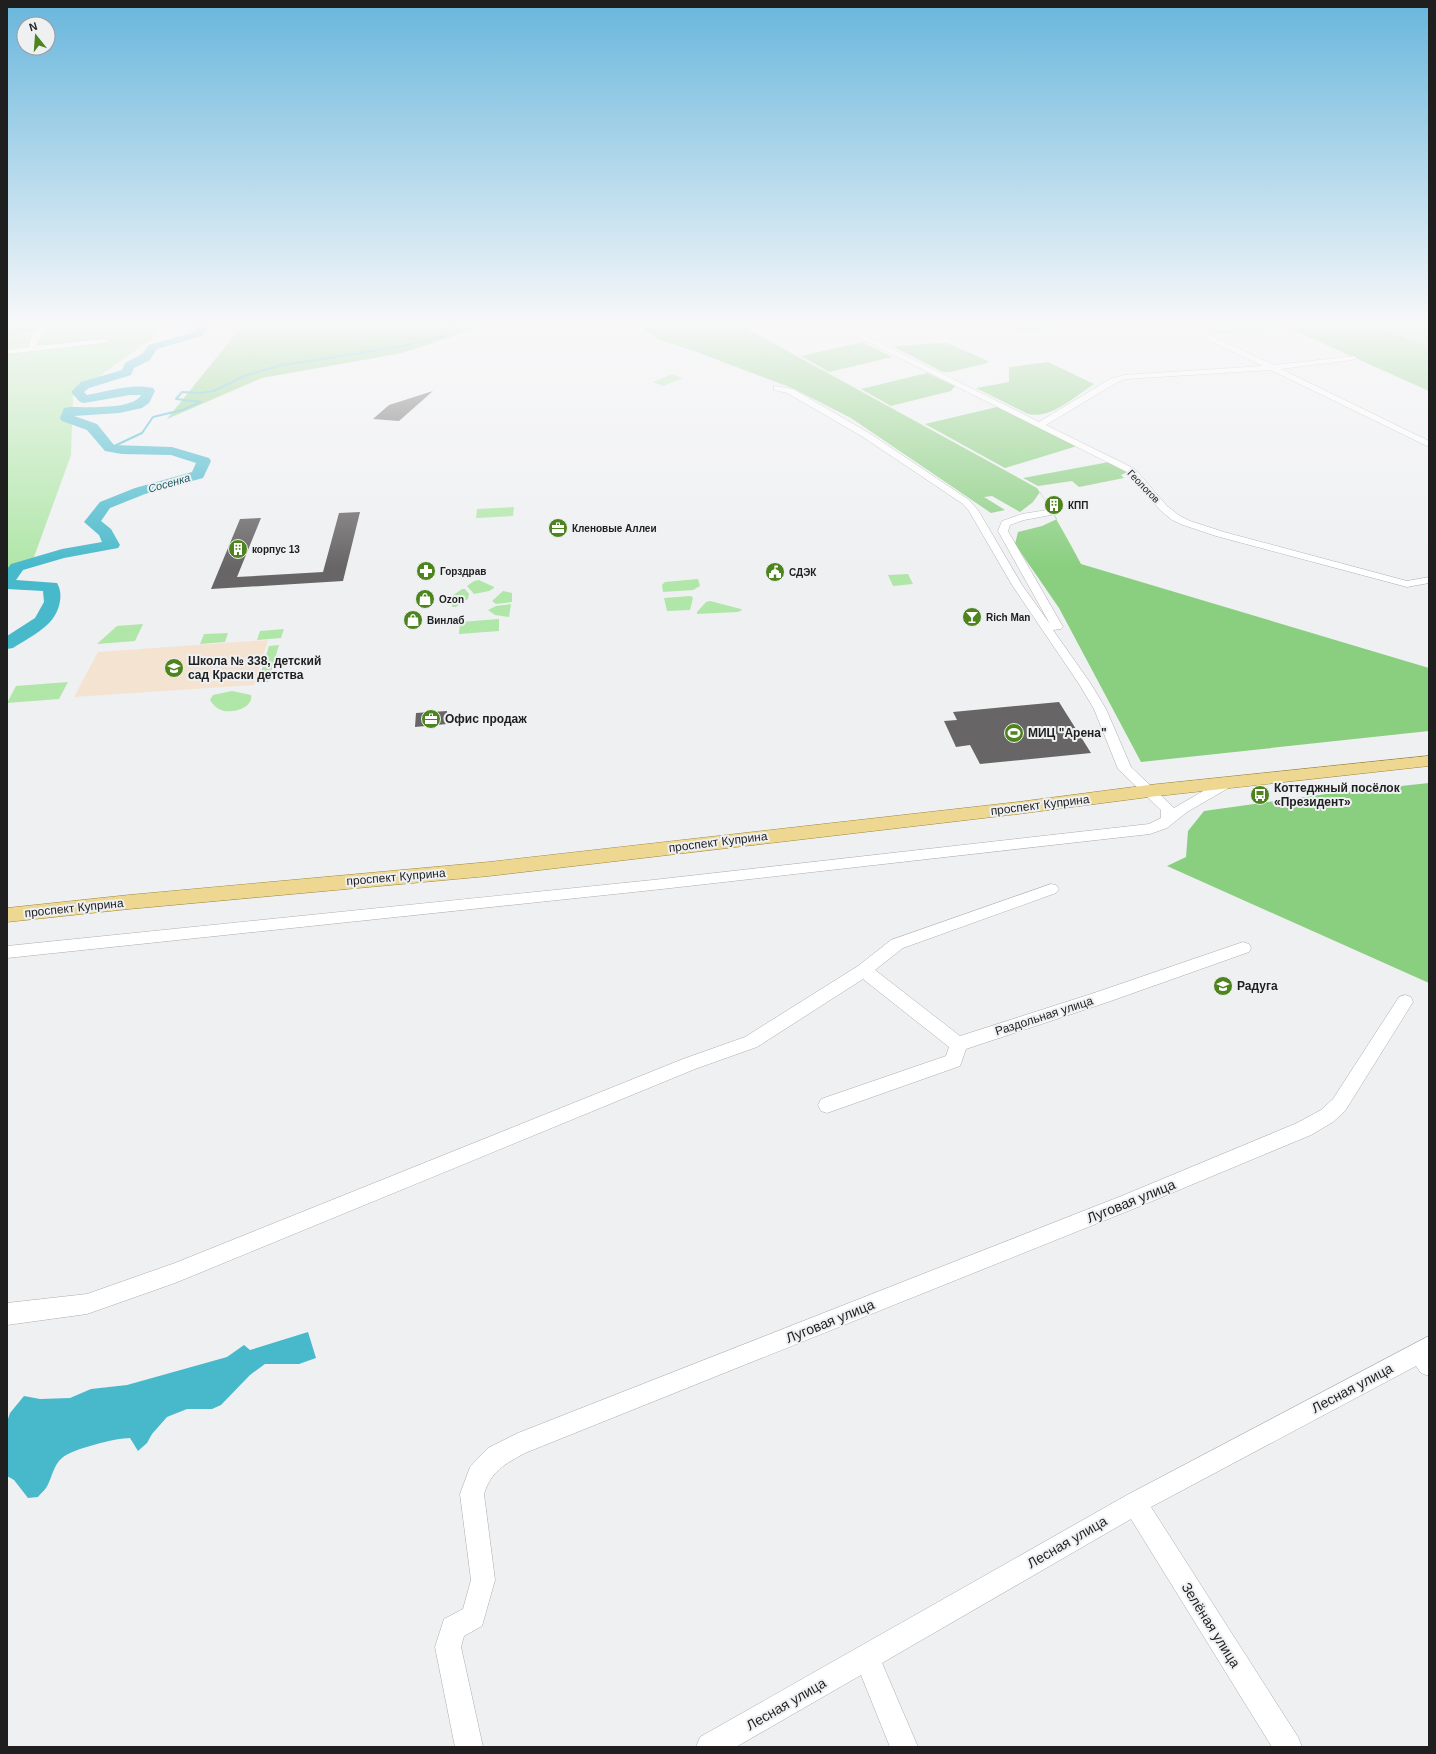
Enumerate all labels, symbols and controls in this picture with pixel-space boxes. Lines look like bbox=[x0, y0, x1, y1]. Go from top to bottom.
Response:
north arrow bbox=[16, 16, 56, 56]
text: N bbox=[28, 20, 39, 33]
street label: Геологов bbox=[1125, 468, 1162, 505]
water label: Сосенка bbox=[147, 471, 191, 495]
building icon: КПП bbox=[1043, 494, 1065, 516]
place label: КПП bbox=[1068, 500, 1088, 511]
office icon: Кленовые Аллеи bbox=[547, 517, 569, 539]
place label: Кленовые Аллеи bbox=[572, 523, 657, 534]
building icon: корпус 13 bbox=[227, 538, 249, 560]
place label: корпус 13 bbox=[252, 544, 300, 555]
pharmacy icon: Горздрав bbox=[415, 560, 437, 582]
public building icon: СДЭК bbox=[764, 561, 786, 583]
place label: Горздрав bbox=[440, 566, 486, 577]
place label: СДЭК bbox=[789, 567, 817, 578]
shop icon: Ozon bbox=[414, 588, 436, 610]
place label: Ozon bbox=[439, 594, 464, 605]
bar icon: Rich Man bbox=[961, 606, 983, 628]
shop icon: Винлаб bbox=[402, 609, 424, 631]
place label: Rich Man bbox=[986, 612, 1030, 623]
place label: Винлаб bbox=[427, 615, 465, 626]
place label: Школа № 338, детский сад Краски детства bbox=[188, 654, 321, 682]
school or university icon: Школа № 338, детский сад Краски детства bbox=[163, 657, 185, 679]
office icon: Офис продаж bbox=[420, 708, 442, 730]
place label: Офис продаж bbox=[445, 712, 527, 726]
sports icon: МИЦ "Арена" bbox=[1003, 722, 1025, 744]
place label: МИЦ "Арена" bbox=[1028, 726, 1107, 740]
place label: Коттеджный посёлок «Президент» bbox=[1274, 781, 1401, 809]
bus stop icon: Коттеджный посёлок «Президент» bbox=[1249, 784, 1271, 806]
street label: проспект Куприна bbox=[990, 792, 1091, 818]
street label: проспект Куприна bbox=[668, 829, 769, 855]
street label: проспект Куприна bbox=[346, 866, 446, 888]
street label: проспект Куприна bbox=[24, 896, 124, 920]
school or university icon: Радуга bbox=[1212, 975, 1234, 997]
place label: Радуга bbox=[1237, 979, 1278, 993]
street label: Раздольная улица bbox=[993, 993, 1095, 1038]
street label: Луговая улица bbox=[1084, 1176, 1178, 1226]
street label: Луговая улица bbox=[783, 1296, 877, 1346]
street label: Лесная улица bbox=[1309, 1360, 1395, 1416]
street label: Лесная улица bbox=[1024, 1513, 1110, 1571]
street label: Зелёная улица bbox=[1178, 1580, 1244, 1671]
street label: Лесная улица bbox=[743, 1675, 829, 1733]

